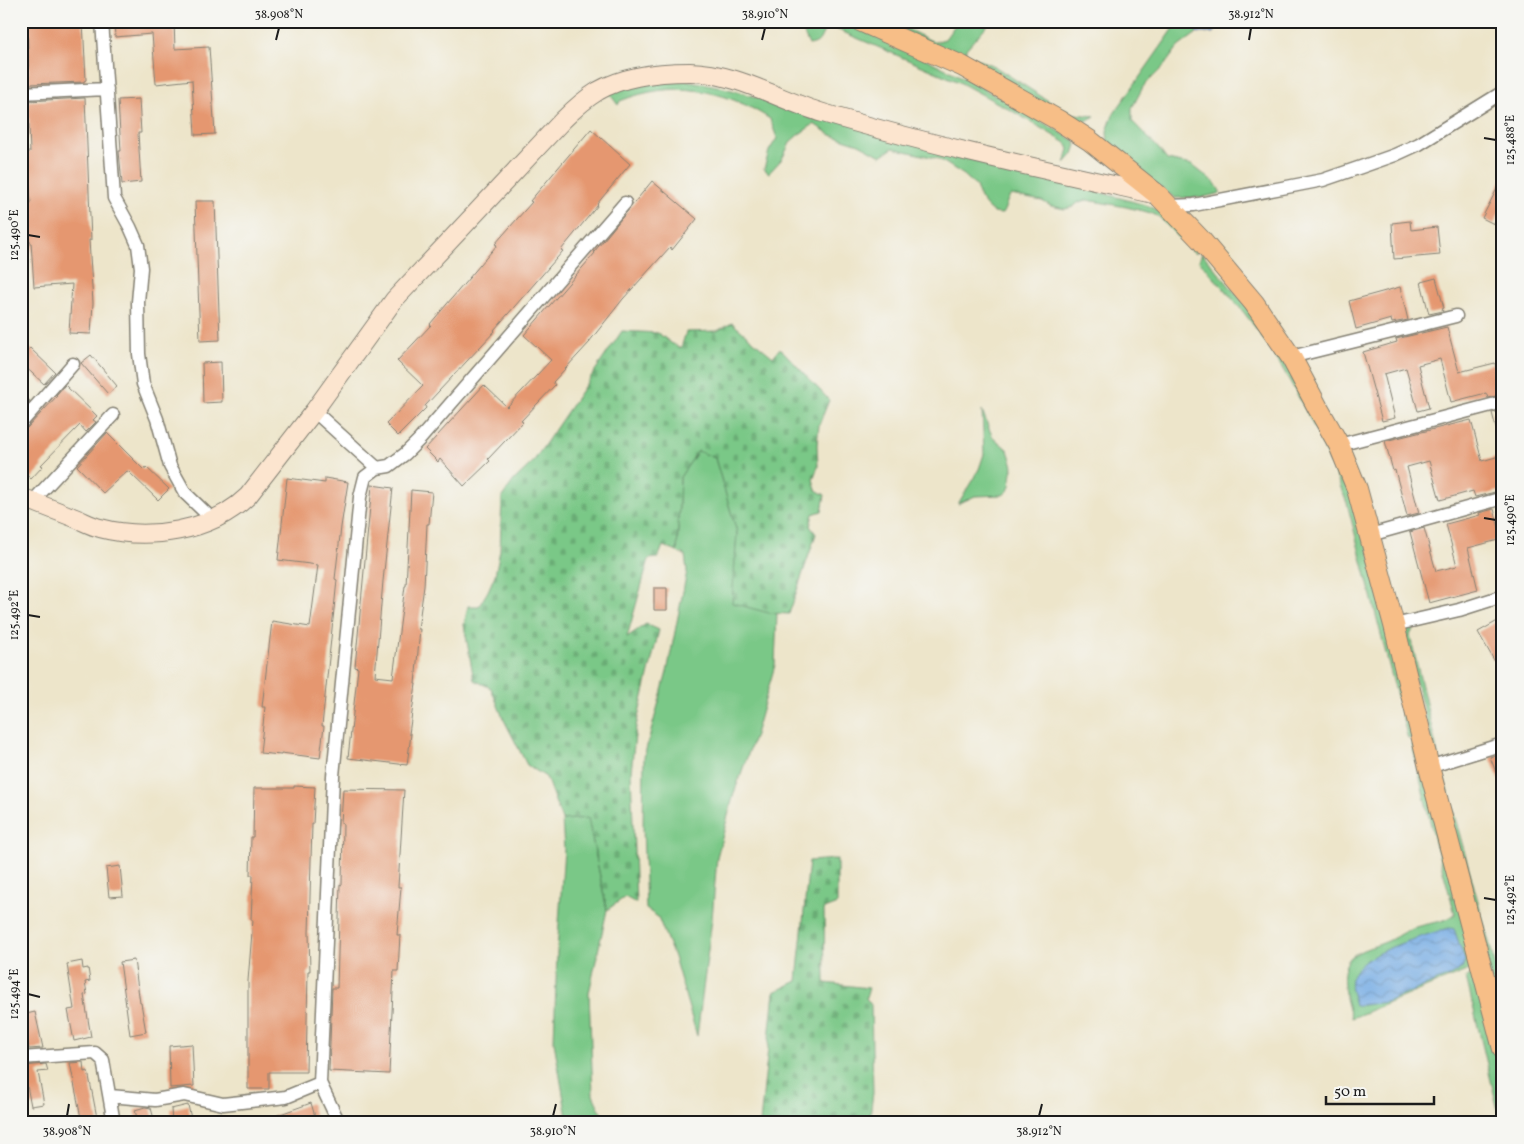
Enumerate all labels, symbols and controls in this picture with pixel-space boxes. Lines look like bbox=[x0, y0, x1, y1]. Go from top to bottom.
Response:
text: 38.908°N bbox=[255, 7, 303, 23]
text: 38.910°N bbox=[742, 7, 788, 23]
text: 38.912°N bbox=[1228, 7, 1274, 23]
text: 125.488°E bbox=[1503, 115, 1519, 165]
text: 125.490°E bbox=[7, 209, 23, 261]
text: 125.490°E bbox=[1503, 494, 1519, 546]
text: 125.492°E bbox=[7, 590, 23, 640]
text: 125.492°E bbox=[1503, 875, 1519, 925]
text: 125.494°E bbox=[7, 969, 23, 1019]
scale bar bbox=[1326, 1074, 1434, 1106]
text: 50 m bbox=[1334, 1082, 1366, 1103]
text: 38.908°N bbox=[43, 1124, 91, 1140]
text: 38.910°N bbox=[530, 1124, 576, 1140]
text: 38.912°N bbox=[1016, 1124, 1062, 1140]

